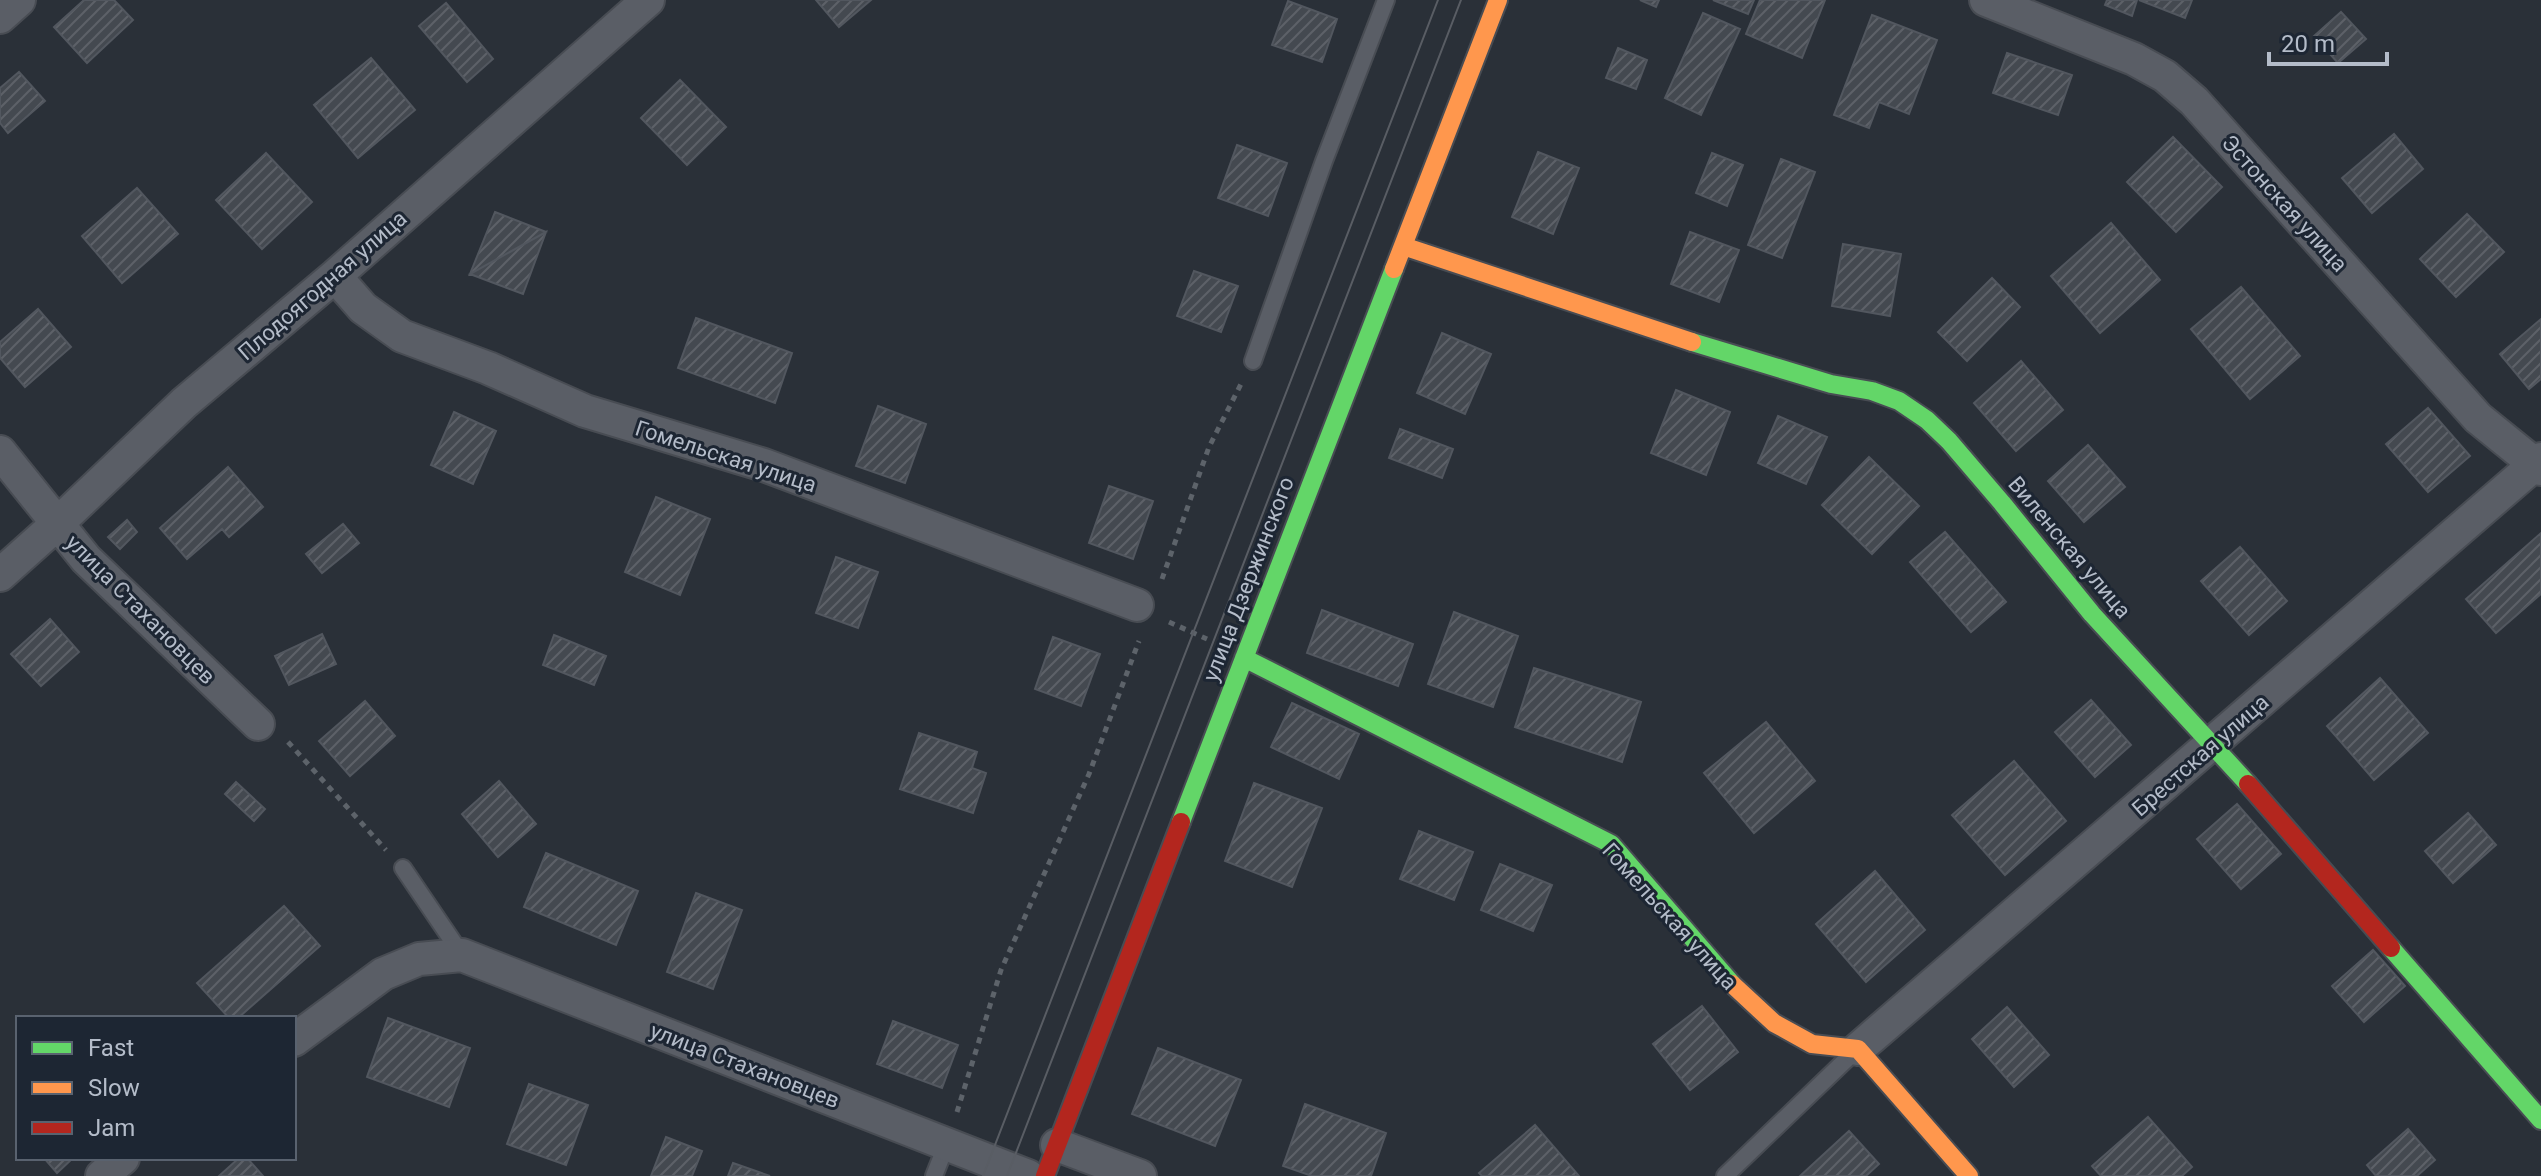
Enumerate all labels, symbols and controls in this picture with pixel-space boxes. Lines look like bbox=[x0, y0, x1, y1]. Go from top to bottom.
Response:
scale bar bbox=[2269, 16, 2387, 66]
text: 20 m bbox=[2281, 30, 2335, 58]
street label: Эстонская улица bbox=[2217, 130, 2352, 277]
street label: Плодоягодная улица bbox=[233, 205, 412, 365]
street label: Гомельская улица bbox=[632, 415, 819, 498]
street label: Виленская улица bbox=[2003, 472, 2136, 623]
street label: улица Дзержинского bbox=[1198, 473, 1299, 685]
street label: улица Стахановцев bbox=[61, 530, 220, 689]
street label: Брестская улица bbox=[2127, 689, 2274, 821]
street label: Гомельская улица bbox=[1597, 838, 1742, 995]
legend bbox=[16, 1016, 296, 1160]
street label: улица Стахановцев bbox=[647, 1018, 843, 1113]
text: Fast bbox=[88, 1034, 134, 1062]
text: Slow bbox=[88, 1074, 140, 1102]
text: Jam bbox=[88, 1114, 135, 1142]

